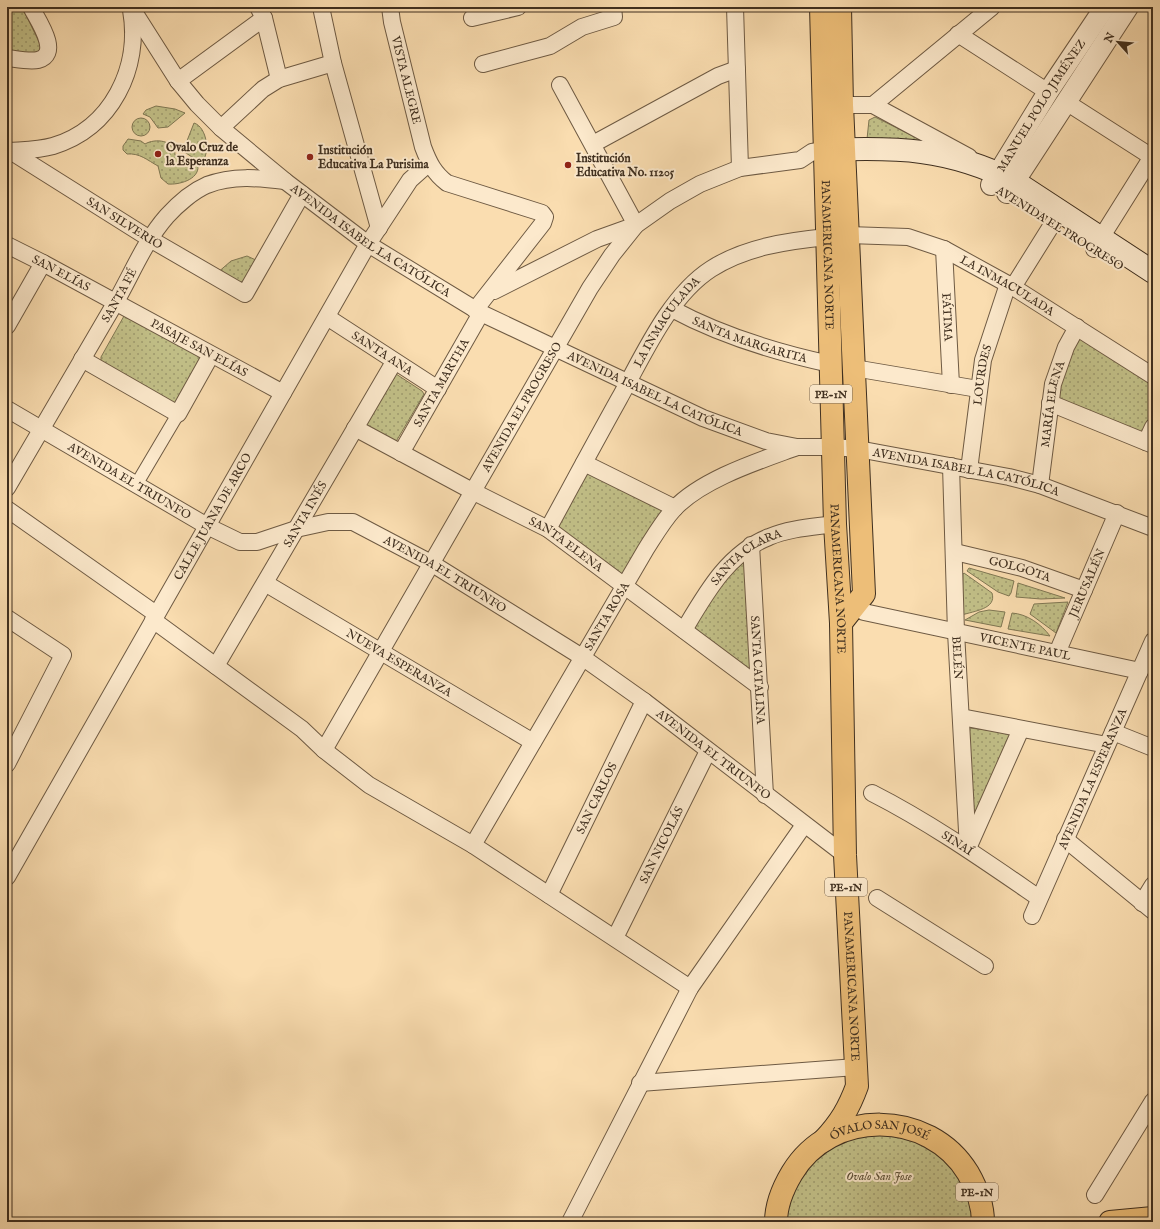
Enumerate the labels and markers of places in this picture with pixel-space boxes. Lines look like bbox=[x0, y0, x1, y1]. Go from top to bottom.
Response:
place label: Ovalo Cruz de la Esperanza bbox=[165, 140, 238, 170]
place label: Institución Educativa La Purisima bbox=[318, 143, 429, 172]
marker: Ovalo Cruz de la Esperanza bbox=[153, 149, 163, 159]
place label: Institución Educativa No. 11205 bbox=[576, 151, 675, 180]
marker: Institución Educativa La Purisima bbox=[305, 152, 315, 162]
marker: Institución Educativa No. 11205 bbox=[563, 160, 573, 170]

